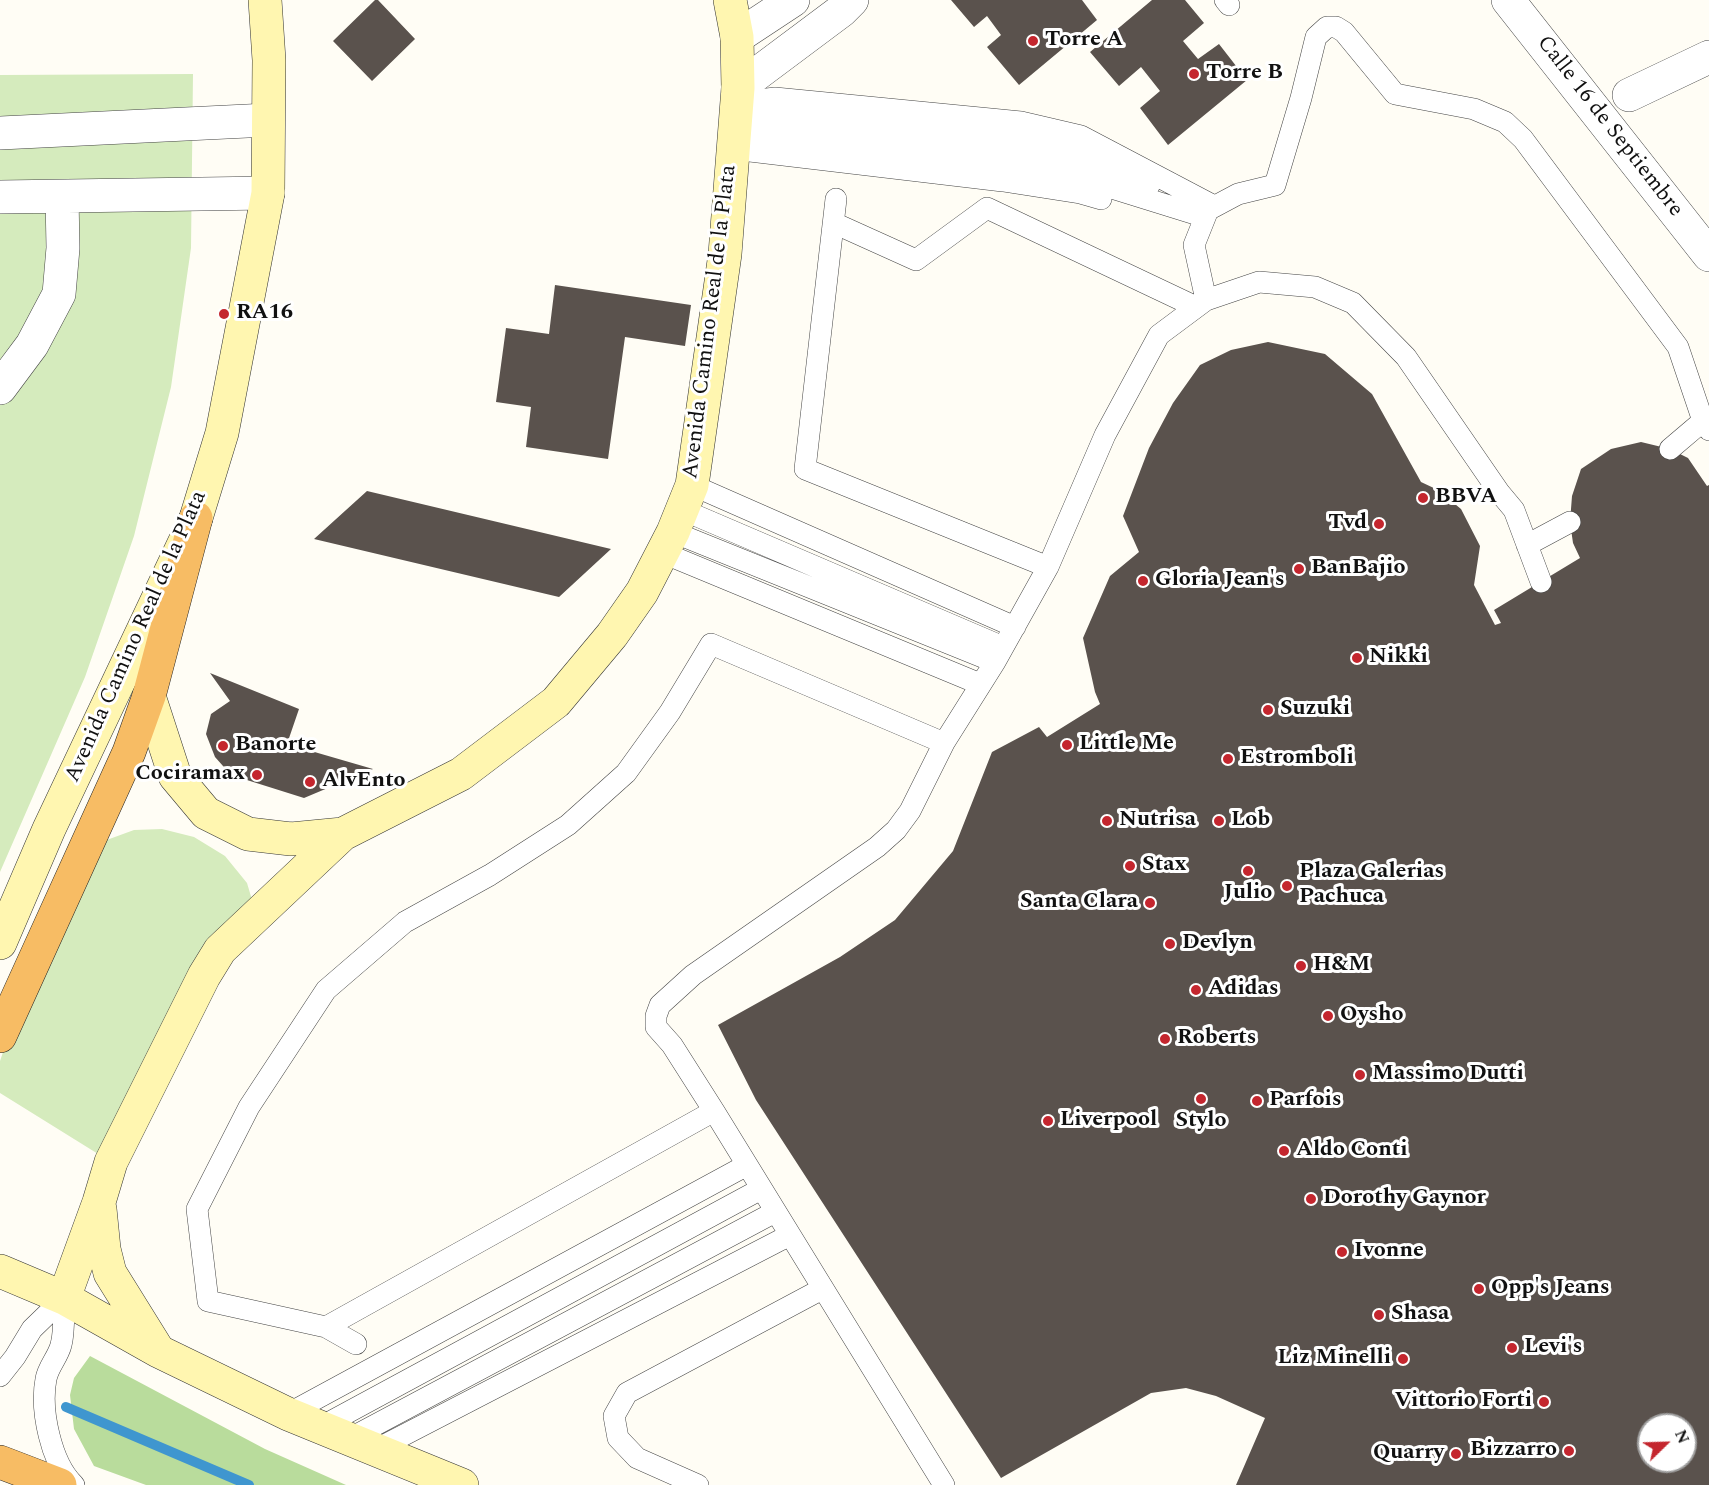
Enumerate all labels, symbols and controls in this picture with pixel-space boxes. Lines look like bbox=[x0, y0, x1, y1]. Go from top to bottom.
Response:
place label: Torre A bbox=[1045, 28, 1123, 54]
street label: Calle 16 de Septiembre bbox=[1530, 31, 1688, 223]
marker: Torre A bbox=[1026, 34, 1040, 48]
place label: Torre B bbox=[1206, 61, 1283, 87]
marker: Torre B bbox=[1187, 67, 1201, 81]
street label: Avenida Camino Real de la Plata bbox=[679, 163, 743, 481]
place label: RA16 bbox=[236, 301, 293, 327]
marker: RA16 bbox=[217, 307, 231, 321]
place label: BBVA bbox=[1435, 485, 1497, 511]
street label: Avenida Camino Real de la Plata bbox=[61, 487, 213, 787]
marker: BBVA bbox=[1416, 491, 1430, 505]
place label: Tvd bbox=[1328, 511, 1367, 537]
marker: Tvd bbox=[1372, 517, 1386, 531]
place label: BanBajio bbox=[1311, 556, 1405, 582]
marker: BanBajio bbox=[1292, 562, 1306, 576]
place label: Gloria Jean's bbox=[1155, 568, 1285, 594]
marker: Gloria Jean's bbox=[1136, 574, 1150, 588]
place label: Nikki bbox=[1369, 645, 1428, 671]
marker: Nikki bbox=[1350, 651, 1364, 665]
place label: Suzuki bbox=[1280, 697, 1350, 723]
marker: Suzuki bbox=[1261, 703, 1275, 717]
place label: Little Me bbox=[1079, 732, 1174, 758]
place label: Banorte bbox=[235, 733, 316, 759]
marker: Little Me bbox=[1060, 738, 1074, 752]
marker: Banorte bbox=[216, 739, 230, 753]
place label: Estromboli bbox=[1240, 746, 1354, 772]
marker: Estromboli bbox=[1221, 752, 1235, 766]
place label: Cociramax bbox=[135, 762, 245, 788]
marker: Cociramax bbox=[250, 768, 264, 782]
place label: AlvEnto bbox=[322, 769, 406, 795]
marker: AlvEnto bbox=[303, 775, 317, 789]
place label: Nutrisa bbox=[1119, 808, 1196, 834]
place label: Lob bbox=[1231, 808, 1270, 834]
marker: Nutrisa bbox=[1100, 814, 1114, 828]
marker: Lob bbox=[1212, 814, 1226, 828]
place label: Stax bbox=[1142, 853, 1187, 879]
marker: Stax bbox=[1123, 859, 1137, 873]
place label: Plaza Galerias Pachuca bbox=[1299, 860, 1444, 912]
marker: Julio bbox=[1241, 864, 1255, 878]
marker: Plaza Galerias Pachuca bbox=[1280, 879, 1294, 893]
place label: Julio bbox=[1224, 881, 1272, 907]
place label: Santa Clara bbox=[1020, 890, 1138, 916]
marker: Santa Clara bbox=[1143, 896, 1157, 910]
place label: Devlyn bbox=[1182, 931, 1253, 957]
marker: Devlyn bbox=[1163, 937, 1177, 951]
place label: H&M bbox=[1313, 953, 1370, 979]
marker: H&M bbox=[1294, 959, 1308, 973]
place label: Adidas bbox=[1208, 977, 1279, 1003]
marker: Adidas bbox=[1189, 983, 1203, 997]
place label: Oysho bbox=[1340, 1003, 1404, 1029]
marker: Oysho bbox=[1321, 1009, 1335, 1023]
place label: Roberts bbox=[1177, 1026, 1256, 1052]
marker: Roberts bbox=[1158, 1032, 1172, 1046]
place label: Massimo Dutti bbox=[1372, 1062, 1524, 1088]
marker: Massimo Dutti bbox=[1353, 1068, 1367, 1082]
place label: Parfois bbox=[1269, 1088, 1342, 1114]
marker: Stylo bbox=[1194, 1092, 1208, 1106]
marker: Parfois bbox=[1250, 1094, 1264, 1108]
place label: Liverpool bbox=[1060, 1108, 1157, 1134]
place label: Stylo bbox=[1176, 1109, 1226, 1135]
marker: Liverpool bbox=[1041, 1114, 1055, 1128]
place label: Aldo Conti bbox=[1296, 1138, 1408, 1164]
marker: Aldo Conti bbox=[1277, 1144, 1291, 1158]
place label: Dorothy Gaynor bbox=[1323, 1186, 1486, 1212]
marker: Dorothy Gaynor bbox=[1304, 1192, 1318, 1206]
place label: Ivonne bbox=[1354, 1239, 1424, 1265]
marker: Ivonne bbox=[1335, 1245, 1349, 1259]
place label: Opp's Jeans bbox=[1491, 1276, 1610, 1302]
marker: Opp's Jeans bbox=[1472, 1282, 1486, 1296]
place label: Shasa bbox=[1391, 1302, 1449, 1328]
marker: Shasa bbox=[1372, 1308, 1386, 1322]
place label: Levi's bbox=[1524, 1335, 1582, 1361]
marker: Levi's bbox=[1505, 1341, 1519, 1355]
place label: Liz Minelli bbox=[1278, 1346, 1391, 1372]
marker: Liz Minelli bbox=[1396, 1352, 1410, 1366]
place label: Vittorio Forti bbox=[1394, 1389, 1532, 1415]
marker: Vittorio Forti bbox=[1537, 1395, 1551, 1409]
north arrow bbox=[1637, 1413, 1697, 1473]
text: N bbox=[1668, 1426, 1695, 1447]
place label: Bizzarro bbox=[1470, 1438, 1557, 1464]
place label: Quarry bbox=[1373, 1441, 1444, 1467]
marker: Bizzarro bbox=[1562, 1444, 1576, 1458]
marker: Quarry bbox=[1449, 1447, 1463, 1461]

